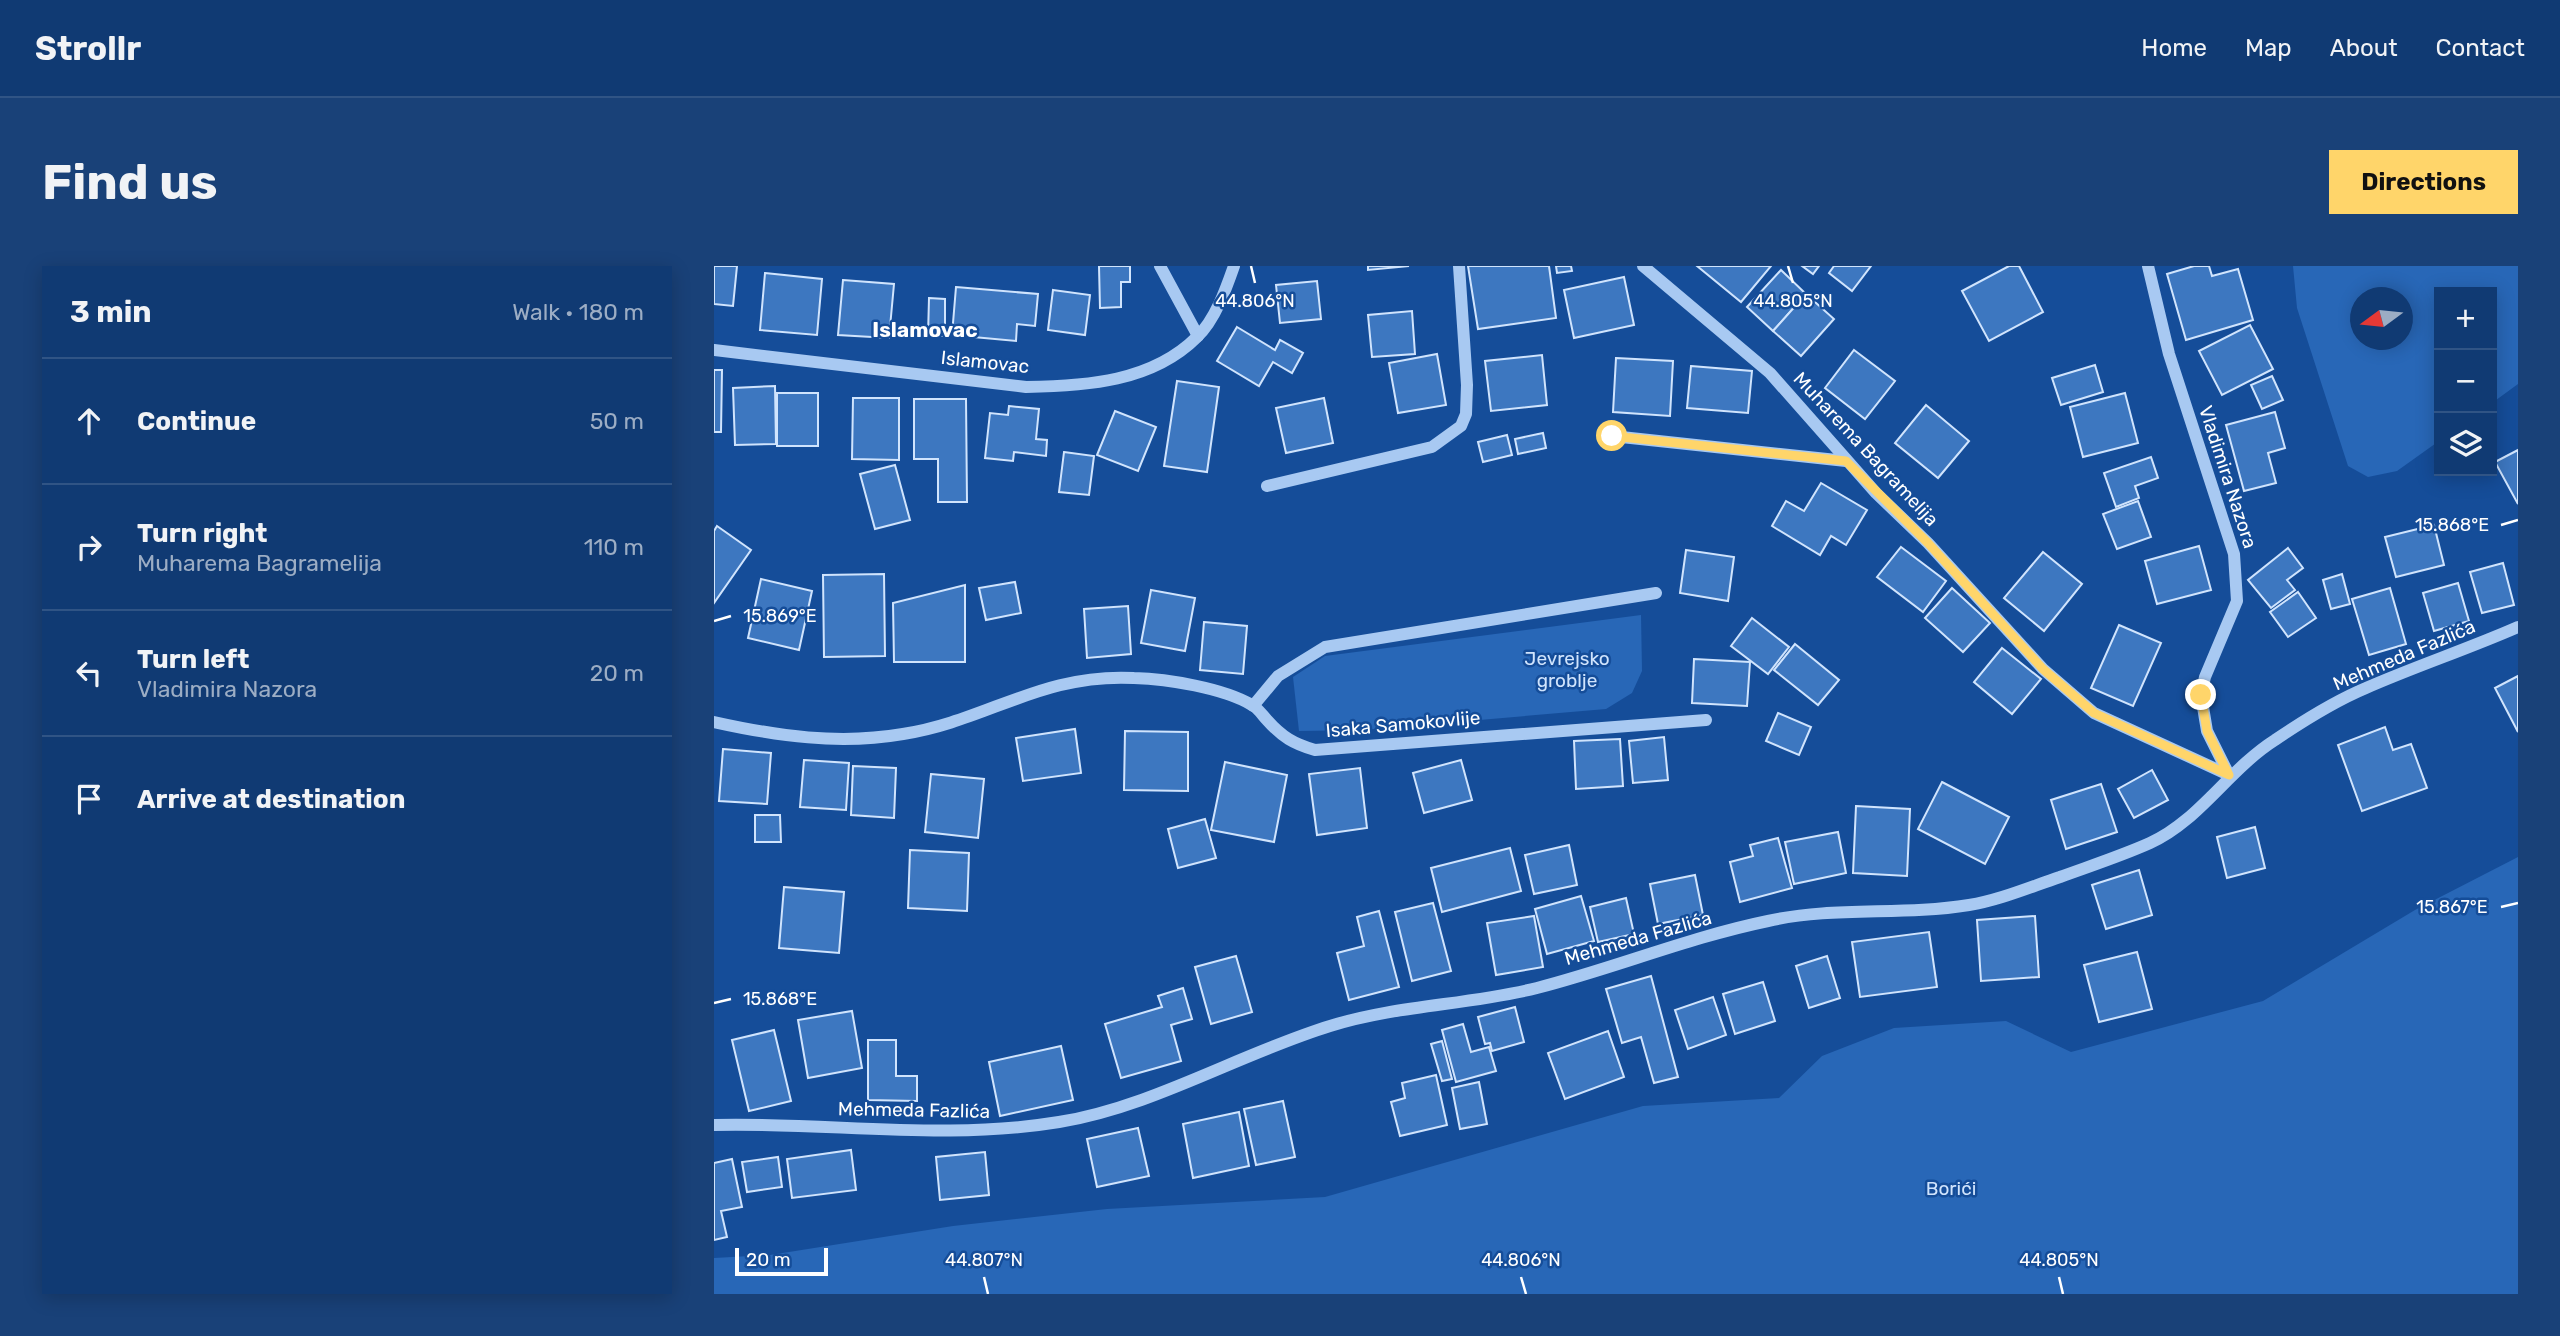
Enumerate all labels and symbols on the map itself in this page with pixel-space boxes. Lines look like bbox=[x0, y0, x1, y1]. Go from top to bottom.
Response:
north arrow bbox=[2350, 287, 2413, 350]
text: 44.806°N bbox=[1215, 290, 1295, 312]
text: 44.805°N bbox=[1753, 290, 1833, 312]
district label: Islamovac bbox=[872, 317, 978, 342]
street label: Islamovac bbox=[940, 346, 1030, 378]
street label: Muharema Bagramelija bbox=[1789, 367, 1943, 531]
street label: Vladimira Nazora bbox=[2194, 403, 2262, 551]
route start bbox=[1596, 420, 1627, 451]
text: 15.868°E bbox=[2415, 514, 2489, 536]
text: 15.869°E bbox=[743, 605, 817, 627]
street label: Mehmeda Fazlića bbox=[2329, 615, 2479, 695]
park label: Jevrejsko groblje bbox=[1524, 647, 1610, 692]
route end bbox=[2185, 679, 2216, 710]
street label: Isaka Samokovlije bbox=[1325, 706, 1481, 742]
text: 15.867°E bbox=[2416, 896, 2488, 918]
street label: Mehmeda Fazlića bbox=[1562, 906, 1714, 970]
text: 15.868°E bbox=[743, 988, 817, 1010]
street label: Mehmeda Fazlića bbox=[838, 1097, 990, 1123]
park label: Borići bbox=[1926, 1177, 1976, 1200]
scale bar bbox=[735, 1245, 828, 1277]
text: 44.807°N bbox=[945, 1249, 1023, 1271]
text: 44.806°N bbox=[1481, 1249, 1561, 1271]
text: 44.805°N bbox=[2019, 1249, 2099, 1271]

